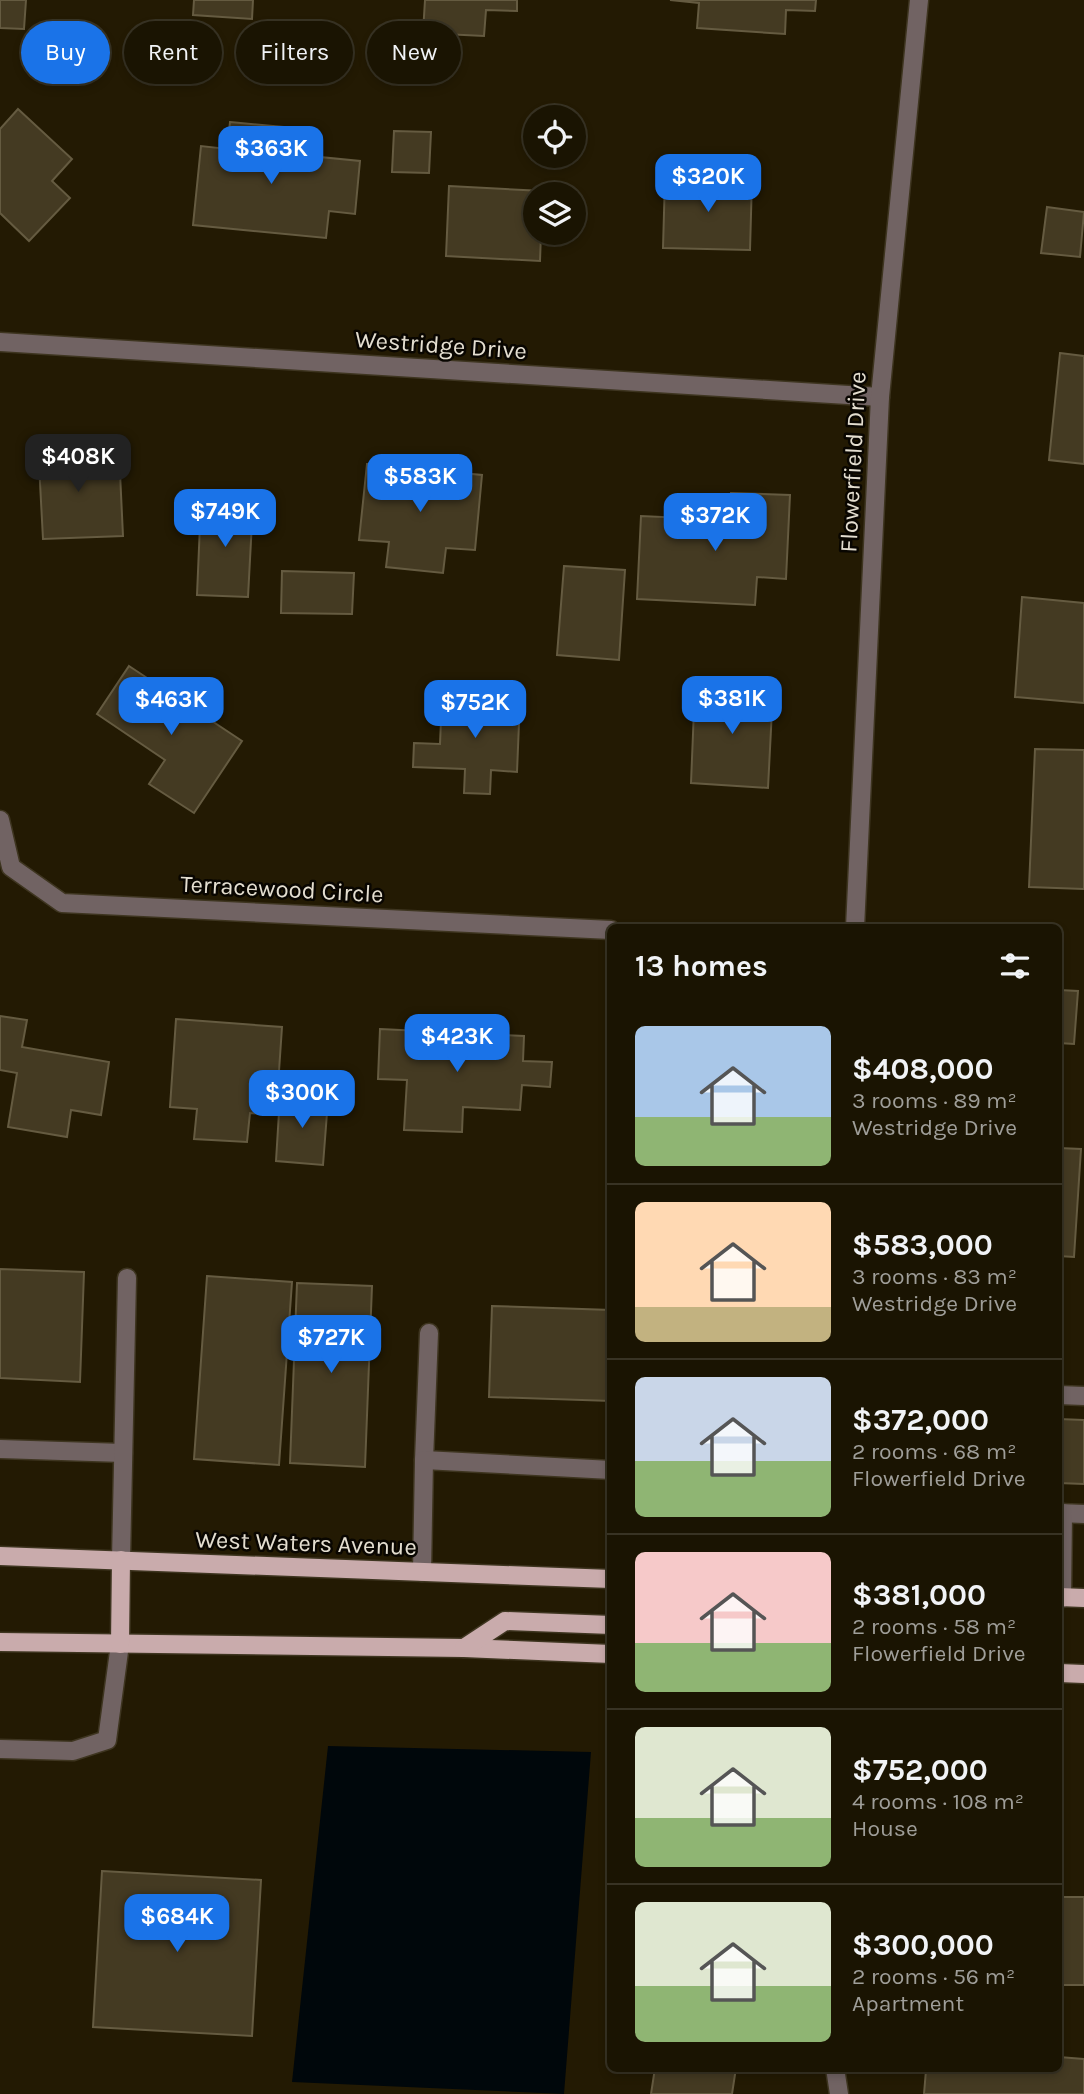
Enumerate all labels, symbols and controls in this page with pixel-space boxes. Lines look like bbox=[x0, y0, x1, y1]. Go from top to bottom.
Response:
chip: Buy bbox=[21, 21, 110, 84]
chip: Rent bbox=[124, 21, 222, 84]
chip: Filters bbox=[236, 21, 353, 84]
chip: New bbox=[367, 21, 461, 84]
map controls bbox=[523, 105, 586, 245]
button: locate bbox=[523, 105, 586, 168]
pin: $363K bbox=[222, 127, 320, 186]
text: $363K bbox=[234, 135, 308, 162]
pin: $320K bbox=[659, 154, 757, 214]
text: $320K bbox=[671, 163, 745, 190]
button: layers bbox=[523, 182, 586, 245]
street label: Westridge Drive bbox=[354, 325, 528, 365]
street label: Flowerfield Drive bbox=[834, 371, 872, 553]
pin: $408K bbox=[29, 434, 127, 494]
text: $408K bbox=[41, 443, 115, 470]
pin: $583K bbox=[371, 454, 469, 514]
text: $583K bbox=[383, 463, 457, 490]
pin: $749K bbox=[176, 490, 274, 549]
pin: $372K bbox=[666, 494, 764, 553]
text: $749K bbox=[190, 498, 260, 525]
text: $372K bbox=[680, 502, 750, 529]
pin: $381K bbox=[683, 676, 781, 736]
pin: $463K bbox=[122, 678, 220, 737]
pin: $752K bbox=[426, 680, 524, 740]
text: $381K bbox=[698, 685, 766, 712]
text: $463K bbox=[135, 686, 207, 713]
text: $752K bbox=[440, 689, 510, 716]
street label: Terracewood Circle bbox=[180, 870, 384, 908]
icon: filters bbox=[996, 947, 1034, 985]
text: 13 homes bbox=[635, 948, 768, 984]
pin: $423K bbox=[408, 1014, 506, 1074]
text: $423K bbox=[421, 1023, 493, 1050]
text: $408,000 bbox=[852, 1051, 993, 1087]
icon: home bbox=[691, 1054, 775, 1138]
pin: $300K bbox=[253, 1070, 351, 1130]
text: $300K bbox=[265, 1079, 339, 1106]
text: 3 rooms · 89 m² bbox=[852, 1087, 1017, 1114]
text: Westridge Drive bbox=[852, 1114, 1017, 1141]
text: $583,000 bbox=[852, 1227, 993, 1263]
icon: home bbox=[691, 1230, 775, 1314]
text: 3 rooms · 83 m² bbox=[852, 1263, 1017, 1290]
text: Westridge Drive bbox=[852, 1290, 1017, 1317]
pin: $727K bbox=[282, 1316, 380, 1375]
text: $727K bbox=[297, 1324, 365, 1351]
text: $372,000 bbox=[852, 1402, 989, 1438]
icon: home bbox=[691, 1405, 775, 1489]
text: 2 rooms · 68 m² bbox=[852, 1438, 1016, 1465]
text: Flowerfield Drive bbox=[852, 1465, 1026, 1492]
street label: West Waters Avenue bbox=[195, 1525, 417, 1561]
text: $381,000 bbox=[852, 1577, 986, 1613]
icon: home bbox=[691, 1580, 775, 1664]
text: 2 rooms · 58 m² bbox=[852, 1613, 1016, 1640]
text: Flowerfield Drive bbox=[852, 1640, 1026, 1667]
text: $752,000 bbox=[852, 1752, 988, 1788]
icon: home bbox=[691, 1755, 775, 1839]
text: 4 rooms · 108 m² bbox=[852, 1788, 1024, 1815]
text: House bbox=[852, 1815, 918, 1842]
pin: $684K bbox=[128, 1895, 226, 1954]
text: $684K bbox=[140, 1903, 214, 1930]
text: $300,000 bbox=[852, 1927, 994, 1963]
icon: home bbox=[691, 1930, 775, 2014]
text: 2 rooms · 56 m² bbox=[852, 1963, 1015, 1990]
text: Apartment bbox=[852, 1990, 964, 2017]

